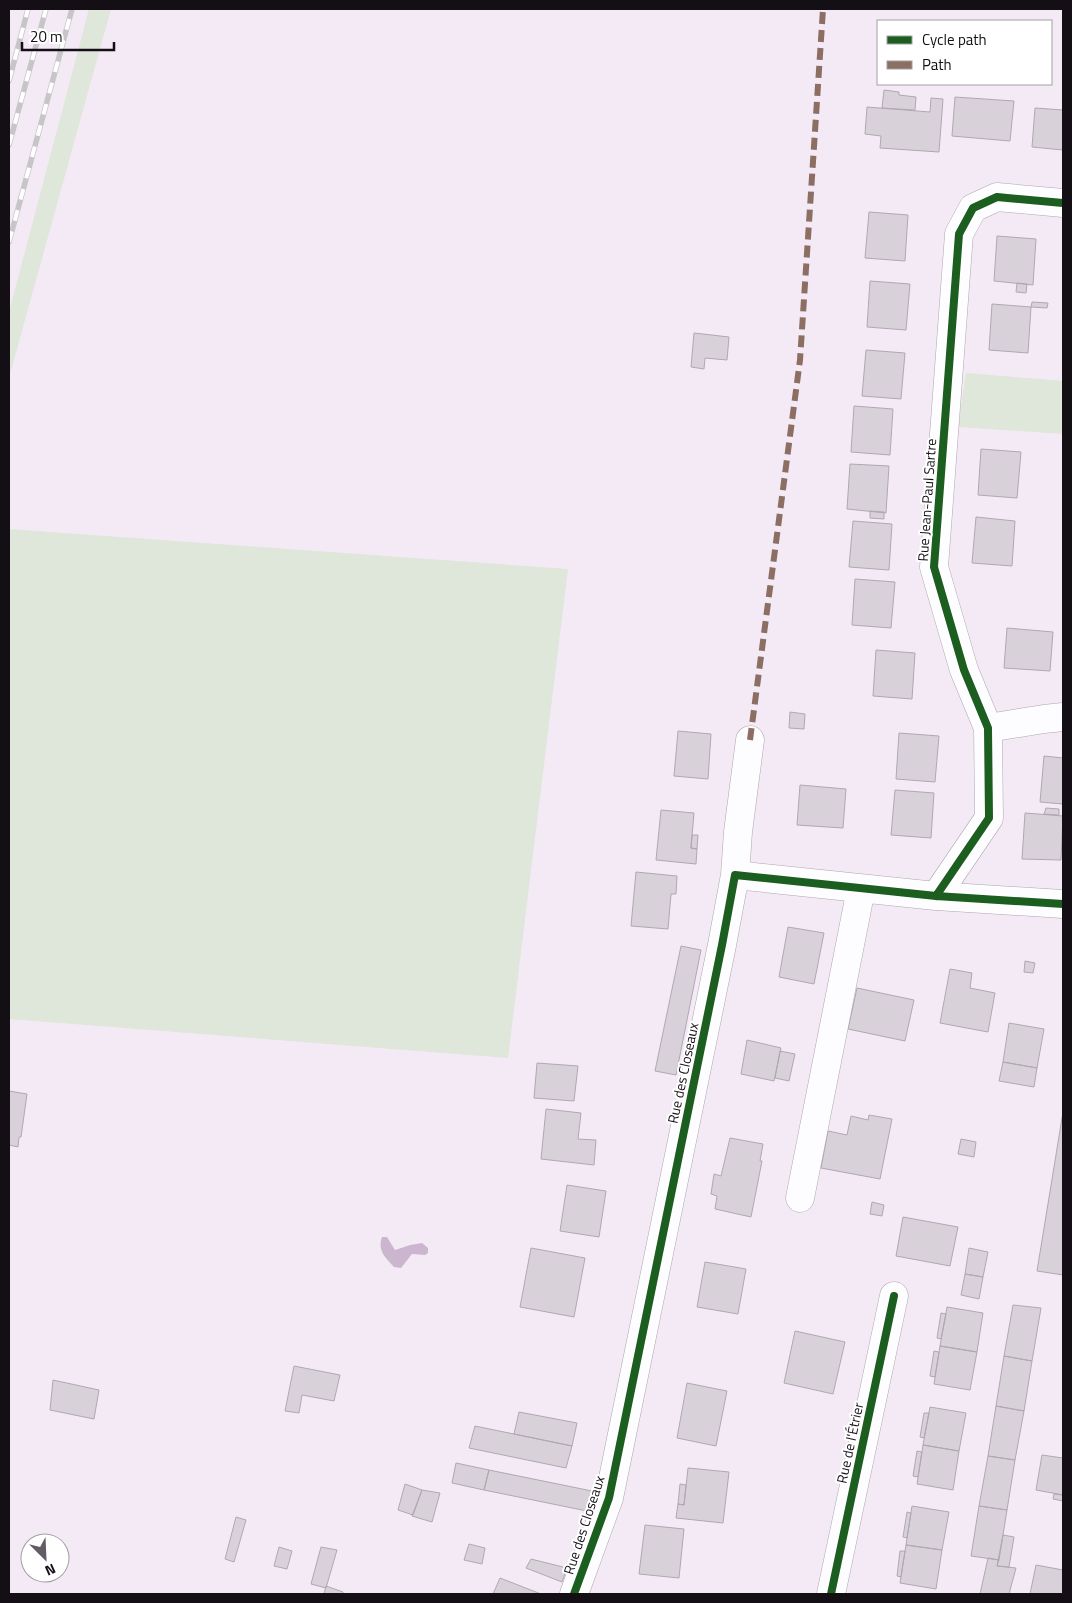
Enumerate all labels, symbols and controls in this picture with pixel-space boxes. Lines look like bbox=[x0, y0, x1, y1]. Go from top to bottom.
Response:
scale bar bbox=[22, 20, 115, 52]
legend bbox=[877, 20, 1052, 85]
text: 20 m bbox=[30, 25, 63, 48]
text: Cycle path bbox=[922, 28, 987, 51]
text: Path bbox=[922, 53, 952, 76]
street label: Rue Jean-Paul Sartre bbox=[912, 438, 941, 562]
street label: Rue des Closeaux bbox=[662, 1020, 704, 1125]
street label: Rue de l'Étrier bbox=[831, 1400, 868, 1485]
street label: Rue des Closeaux bbox=[558, 1472, 610, 1577]
north arrow bbox=[20, 1533, 70, 1583]
text: N bbox=[42, 1559, 59, 1582]

